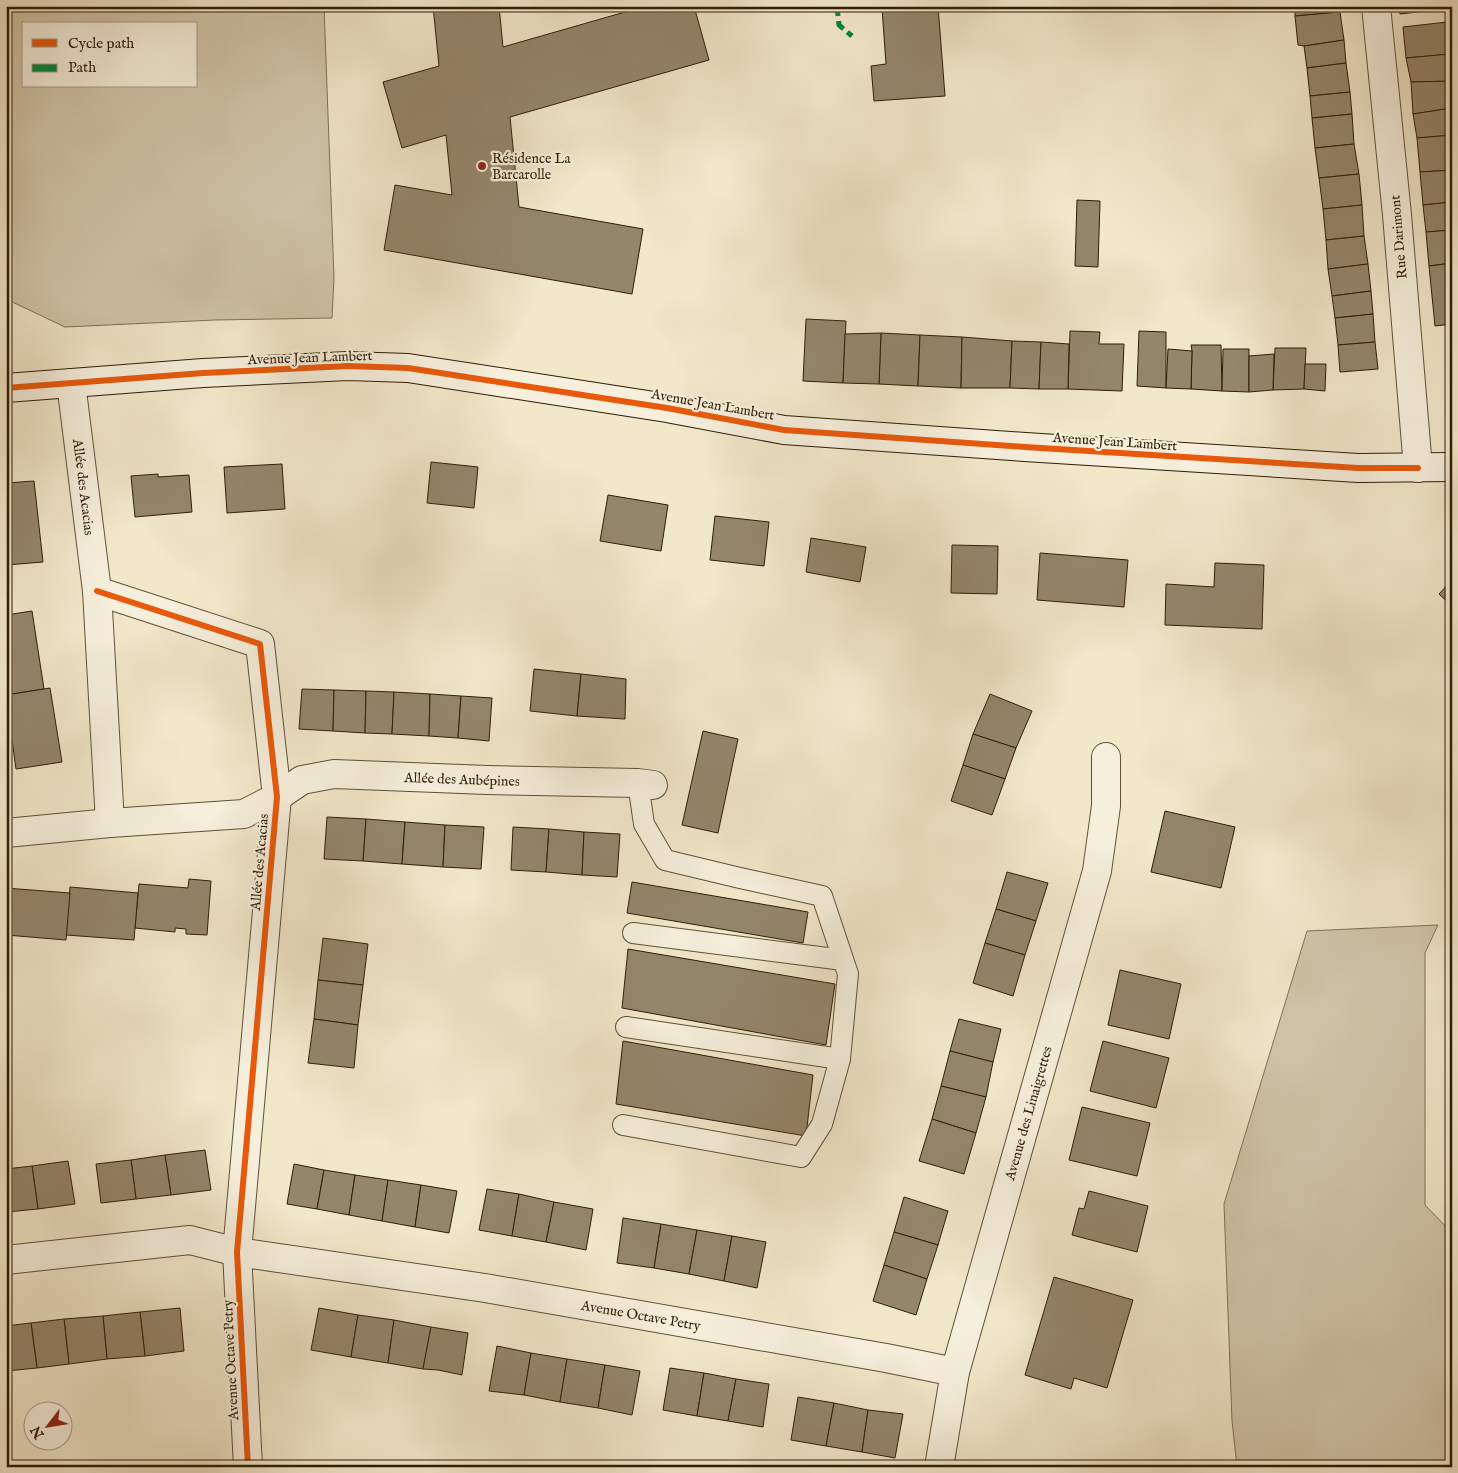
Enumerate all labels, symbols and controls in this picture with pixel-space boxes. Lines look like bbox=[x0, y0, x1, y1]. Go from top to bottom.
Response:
legend bbox=[22, 22, 198, 88]
text: Cycle path bbox=[68, 34, 134, 53]
text: Path bbox=[68, 58, 96, 77]
place label: Résidence La Barcarolle bbox=[492, 150, 571, 184]
marker: Résidence La Barcarolle bbox=[476, 160, 488, 172]
street label: Rue Darimont bbox=[1386, 194, 1412, 280]
street label: Avenue Jean Lambert bbox=[246, 347, 373, 369]
street label: Avenue Jean Lambert bbox=[649, 385, 776, 425]
street label: Avenue Jean Lambert bbox=[1051, 429, 1178, 455]
street label: Allée des Acacias bbox=[68, 437, 98, 536]
street label: Allée des Aubépines bbox=[403, 769, 520, 791]
street label: Allée des Acacias bbox=[247, 813, 273, 912]
street label: Avenue des Linaigrettes bbox=[1001, 1044, 1057, 1183]
street label: Avenue Octave Petry bbox=[579, 1296, 702, 1335]
street label: Avenue Octave Petry bbox=[219, 1299, 243, 1422]
north arrow bbox=[22, 1400, 72, 1450]
text: N bbox=[27, 1422, 49, 1443]

